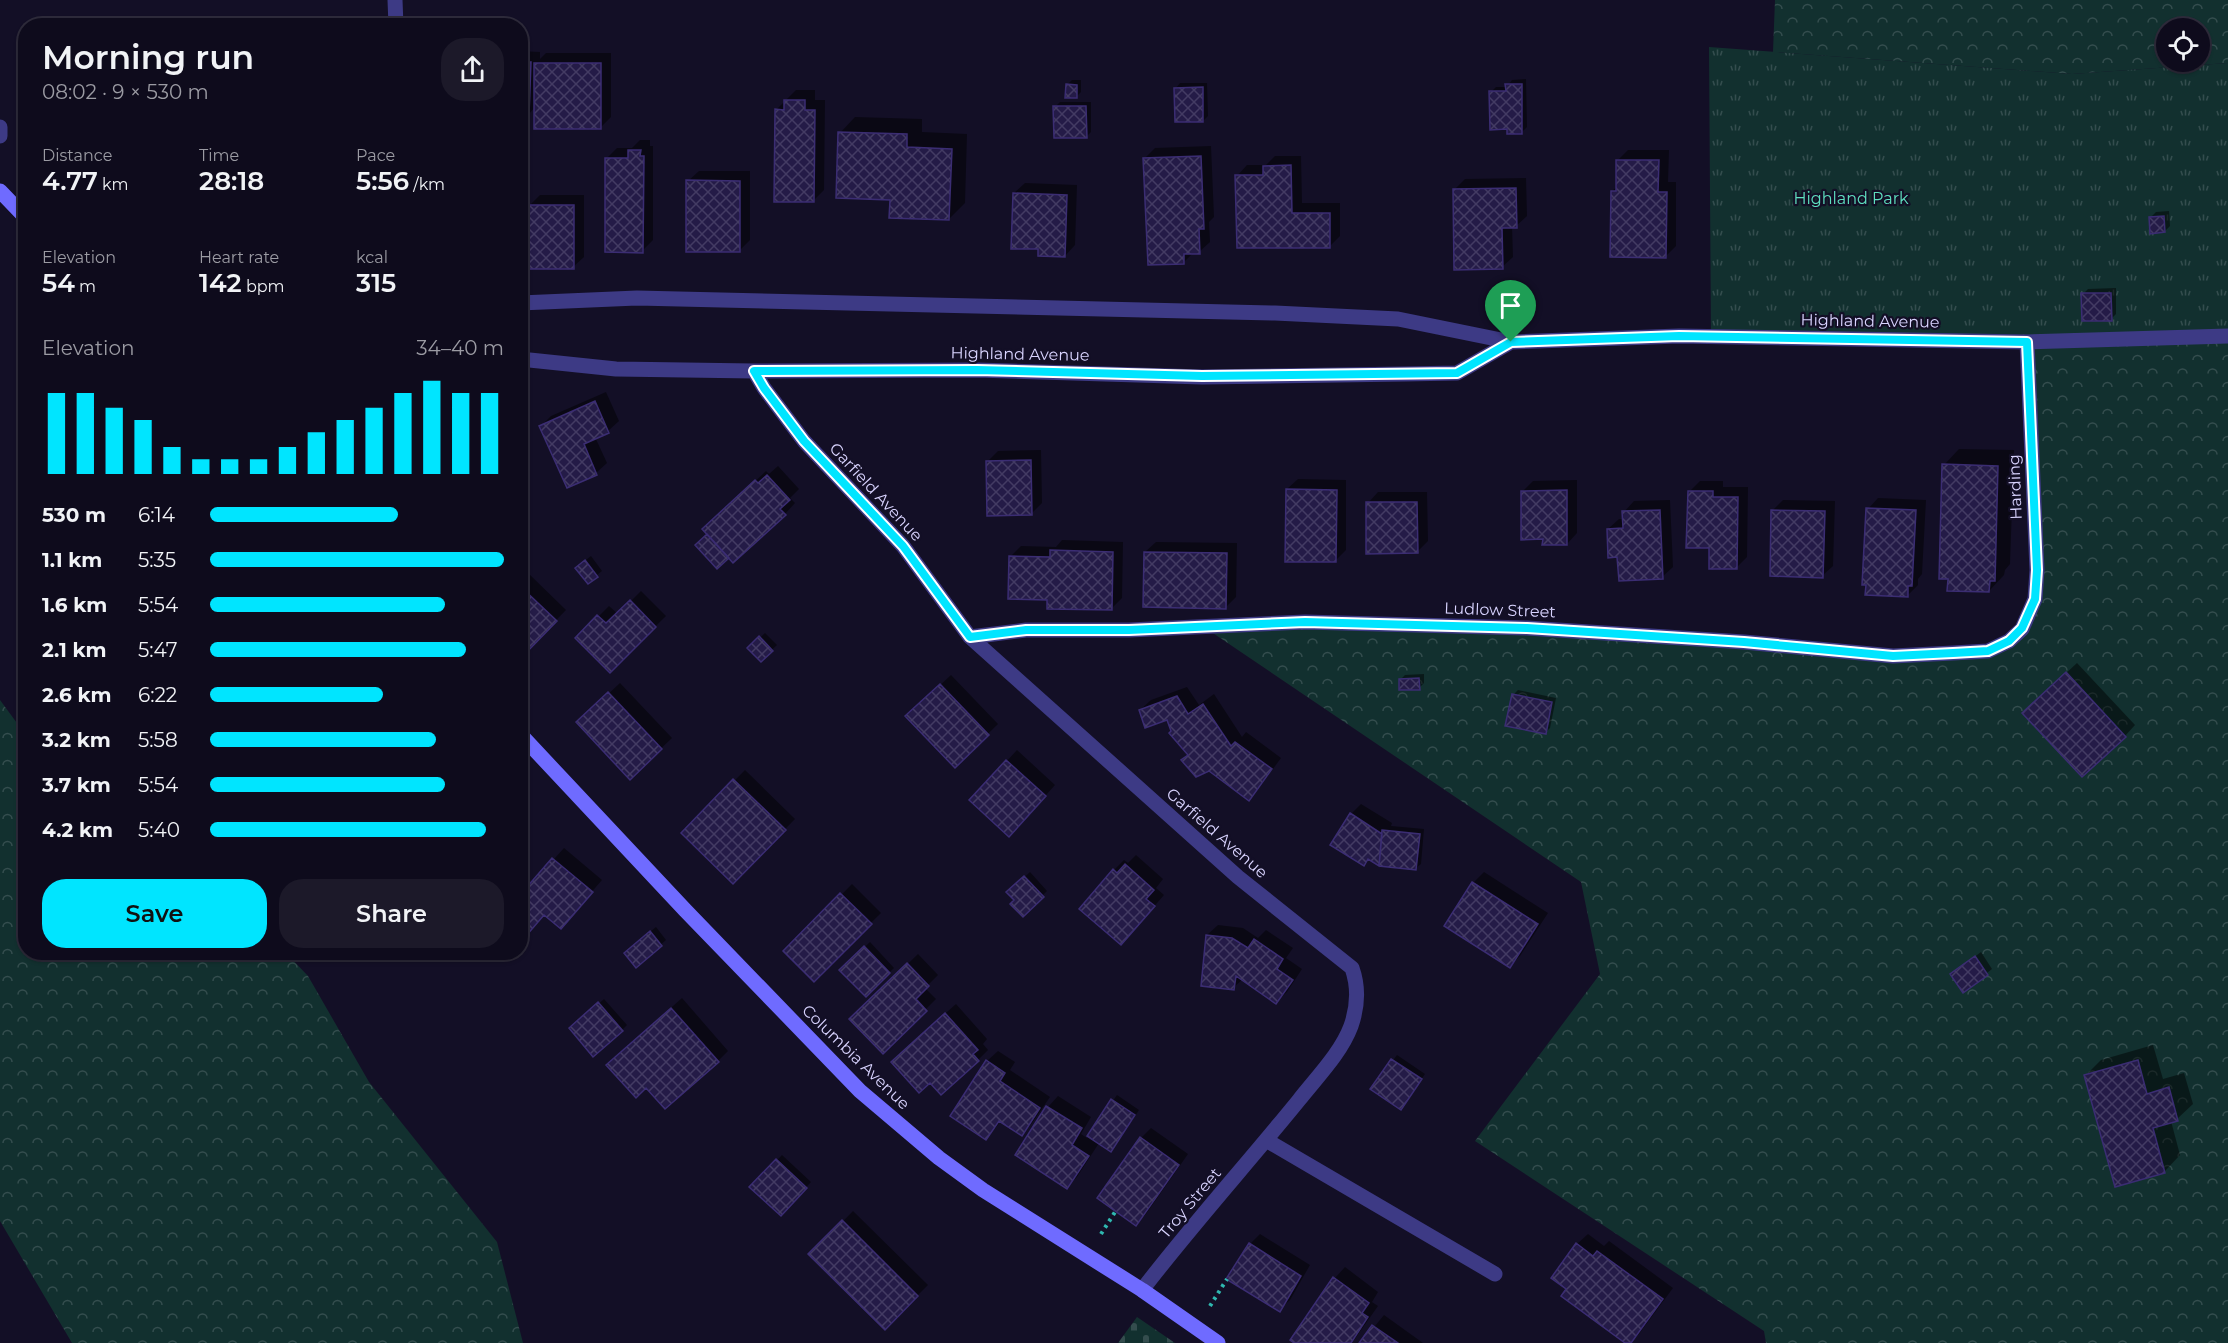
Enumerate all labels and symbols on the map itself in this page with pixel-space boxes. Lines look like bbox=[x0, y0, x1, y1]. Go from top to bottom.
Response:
park label: Highland Park bbox=[1793, 189, 1909, 208]
pin bbox=[1485, 280, 1536, 342]
street label: Highland Avenue bbox=[1800, 310, 1940, 332]
street label: Highland Avenue bbox=[950, 343, 1090, 365]
street label: Garfield Avenue bbox=[826, 439, 926, 545]
street label: Harding bbox=[2004, 454, 2026, 520]
street label: Ludlow Street bbox=[1444, 599, 1557, 621]
street label: Garfield Avenue bbox=[1163, 784, 1271, 882]
street label: Columbia Avenue bbox=[798, 1001, 914, 1113]
street label: Troy Street bbox=[1155, 1163, 1225, 1242]

